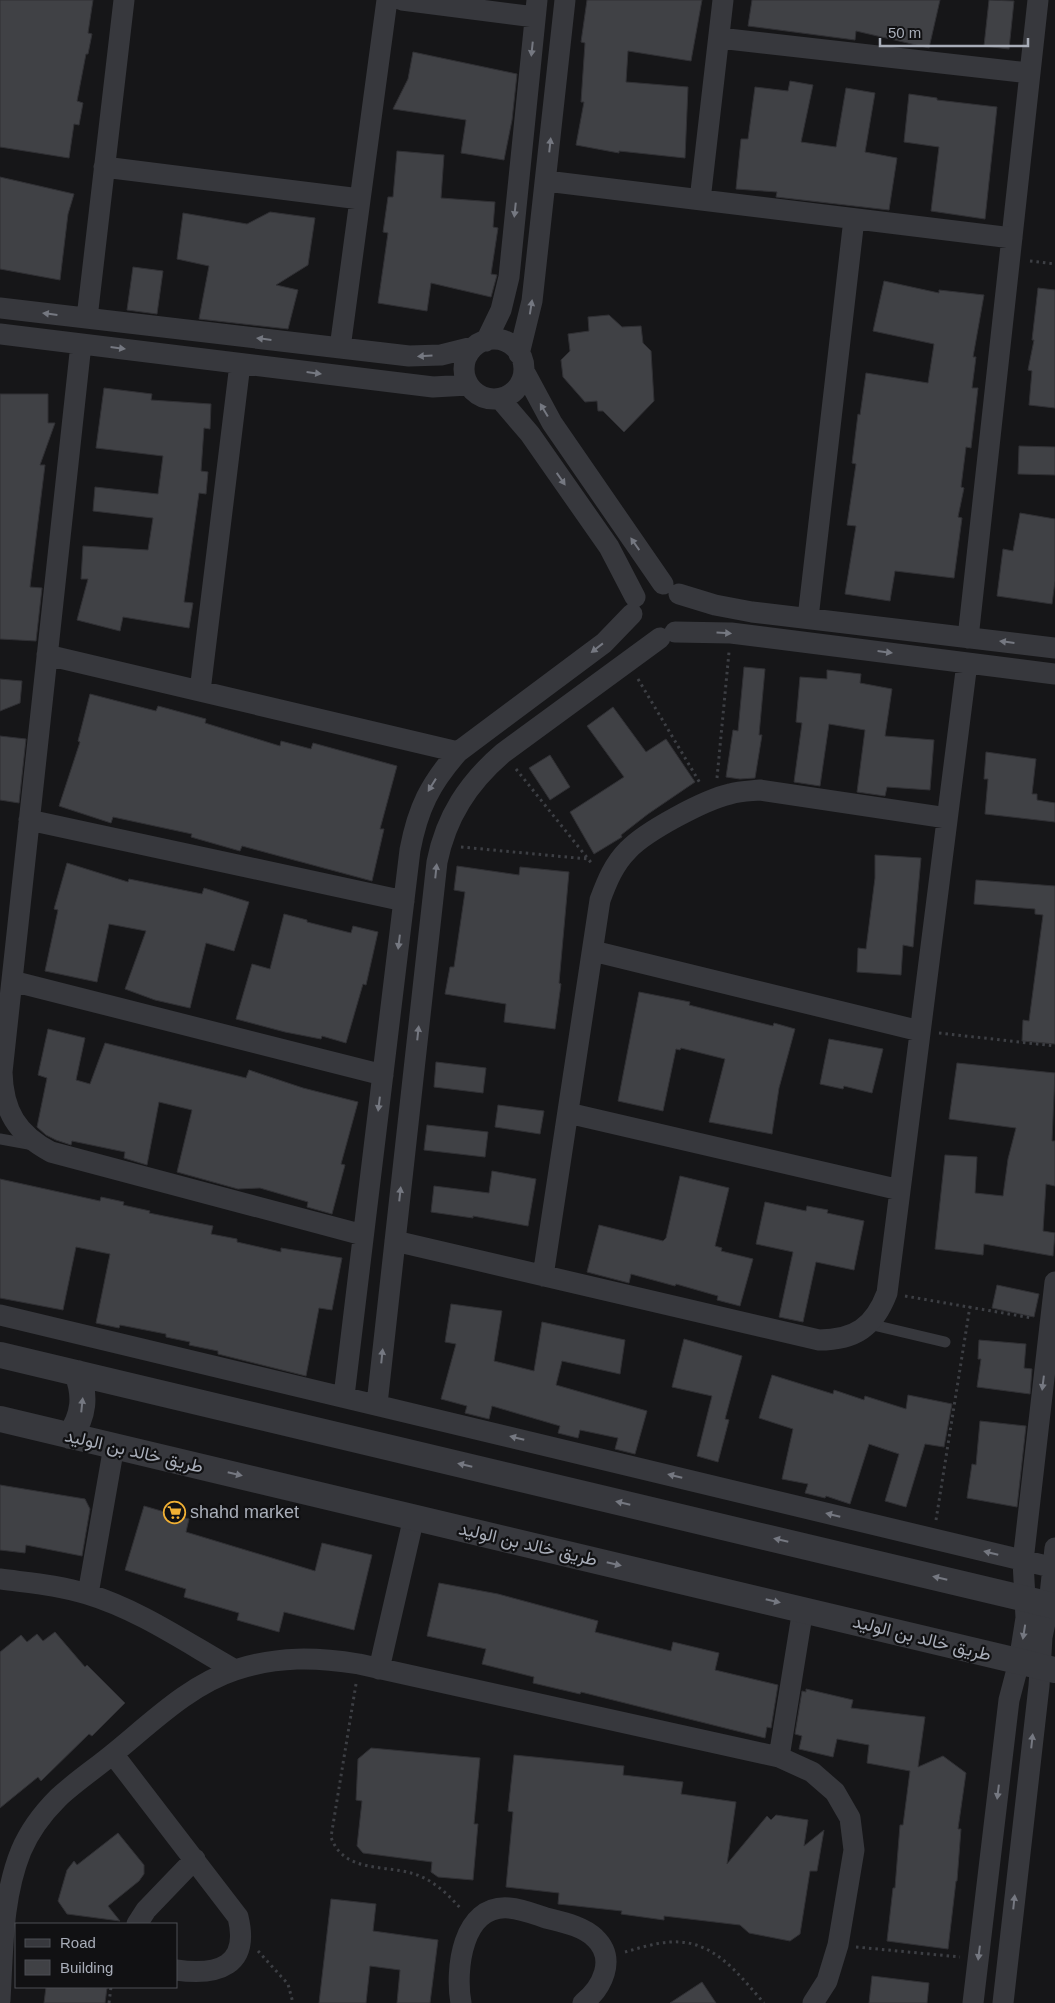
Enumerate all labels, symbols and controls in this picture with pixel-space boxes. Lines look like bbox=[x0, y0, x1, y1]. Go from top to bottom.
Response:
scale bar bbox=[880, 15, 1028, 47]
text: 50 m bbox=[888, 24, 921, 41]
one-way arrow bbox=[528, 41, 536, 57]
one-way arrow bbox=[546, 137, 554, 153]
one-way arrow bbox=[511, 202, 519, 218]
one-way arrow bbox=[527, 298, 535, 314]
one-way arrow bbox=[42, 310, 58, 318]
one-way arrow bbox=[256, 335, 272, 343]
one-way arrow bbox=[110, 345, 126, 353]
one-way arrow bbox=[417, 352, 433, 360]
one-way arrow bbox=[306, 369, 322, 377]
one-way arrow bbox=[539, 403, 548, 416]
one-way arrow bbox=[556, 472, 566, 486]
one-way arrow bbox=[630, 537, 640, 551]
one-way arrow bbox=[716, 629, 732, 637]
one-way arrow bbox=[998, 638, 1014, 646]
one-way arrow bbox=[591, 643, 604, 654]
one-way arrow bbox=[878, 648, 894, 656]
one-way arrow bbox=[428, 778, 437, 791]
one-way arrow bbox=[432, 863, 440, 879]
one-way arrow bbox=[395, 935, 403, 951]
one-way arrow bbox=[414, 1024, 422, 1040]
one-way arrow bbox=[375, 1096, 383, 1112]
one-way arrow bbox=[396, 1186, 404, 1202]
one-way arrow bbox=[378, 1347, 386, 1363]
one-way arrow bbox=[1039, 1375, 1047, 1391]
one-way arrow bbox=[78, 1397, 86, 1413]
street label: طريق خالد بن الوليد bbox=[63, 1425, 205, 1478]
one-way arrow bbox=[509, 1434, 524, 1442]
one-way arrow bbox=[458, 1461, 473, 1469]
one-way arrow bbox=[227, 1470, 242, 1478]
one-way arrow bbox=[667, 1472, 682, 1480]
one-way arrow bbox=[616, 1499, 631, 1507]
supermarket icon: shahd market bbox=[162, 1500, 186, 1524]
place label: shahd market bbox=[190, 1502, 299, 1522]
one-way arrow bbox=[825, 1511, 840, 1519]
street label: طريق خالد بن الوليد bbox=[457, 1518, 599, 1571]
one-way arrow bbox=[774, 1536, 789, 1544]
one-way arrow bbox=[983, 1549, 998, 1557]
one-way arrow bbox=[607, 1560, 622, 1568]
one-way arrow bbox=[932, 1574, 947, 1582]
one-way arrow bbox=[765, 1597, 780, 1605]
street label: طريق خالد بن الوليد bbox=[851, 1611, 993, 1666]
one-way arrow bbox=[1020, 1624, 1028, 1640]
one-way arrow bbox=[1028, 1733, 1036, 1749]
one-way arrow bbox=[994, 1784, 1002, 1800]
one-way arrow bbox=[1010, 1894, 1018, 1910]
legend bbox=[15, 1923, 178, 1988]
text: Road bbox=[60, 1934, 96, 1951]
one-way arrow bbox=[975, 1945, 983, 1961]
text: Building bbox=[60, 1959, 113, 1976]

